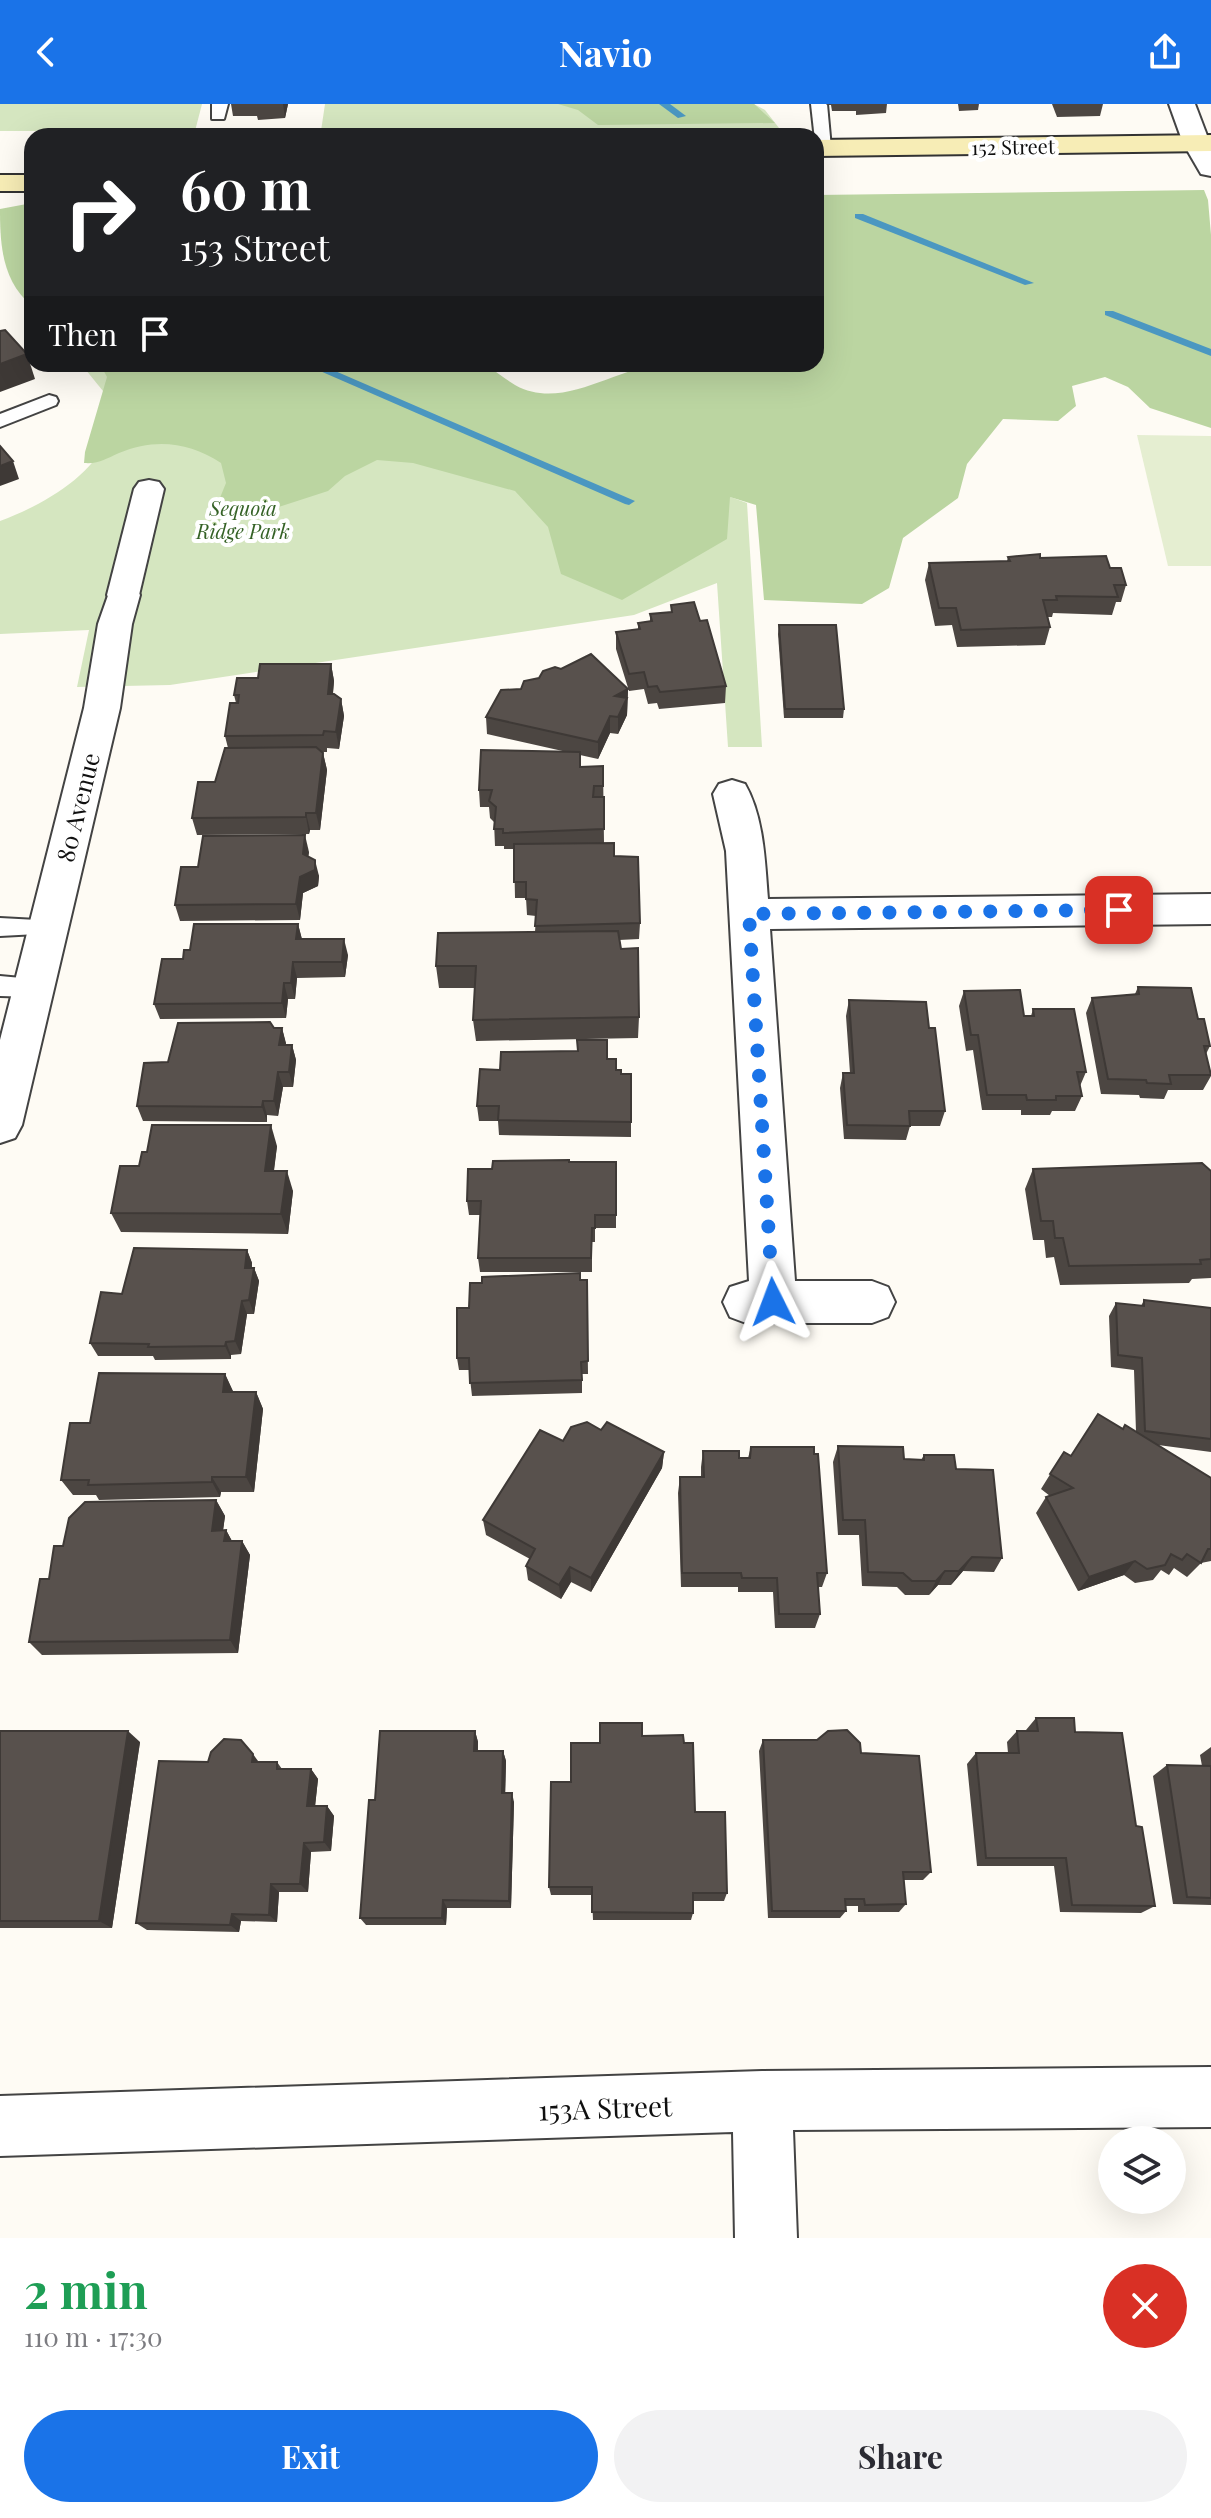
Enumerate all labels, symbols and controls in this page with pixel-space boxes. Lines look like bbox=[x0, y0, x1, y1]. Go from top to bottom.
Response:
text: Navio bbox=[559, 28, 652, 76]
icon: back bbox=[24, 30, 68, 74]
icon: share bbox=[1143, 30, 1187, 74]
street label: 152 Street bbox=[971, 132, 1056, 160]
text: 60 m bbox=[180, 150, 311, 225]
icon: right bbox=[48, 160, 152, 264]
text: 153 Street bbox=[180, 222, 330, 270]
icon: arrive bbox=[133, 312, 177, 356]
text: Then bbox=[48, 314, 117, 354]
park label: Sequoia Ridge Park bbox=[195, 494, 290, 544]
street label: 80 Avenue bbox=[48, 749, 106, 865]
pin bbox=[1085, 876, 1153, 944]
icon: arrive bbox=[1097, 888, 1141, 932]
position arrow bbox=[731, 1260, 815, 1344]
street label: 153A Street bbox=[537, 2086, 674, 2128]
map controls bbox=[1098, 2126, 1186, 2214]
button: layers bbox=[1098, 2126, 1186, 2214]
text: 2 min bbox=[24, 2257, 148, 2321]
button: close bbox=[1103, 2264, 1187, 2348]
text: 110 m · 17:30 bbox=[24, 2319, 163, 2354]
button: Exit bbox=[24, 2410, 598, 2502]
button: Share bbox=[614, 2410, 1187, 2502]

